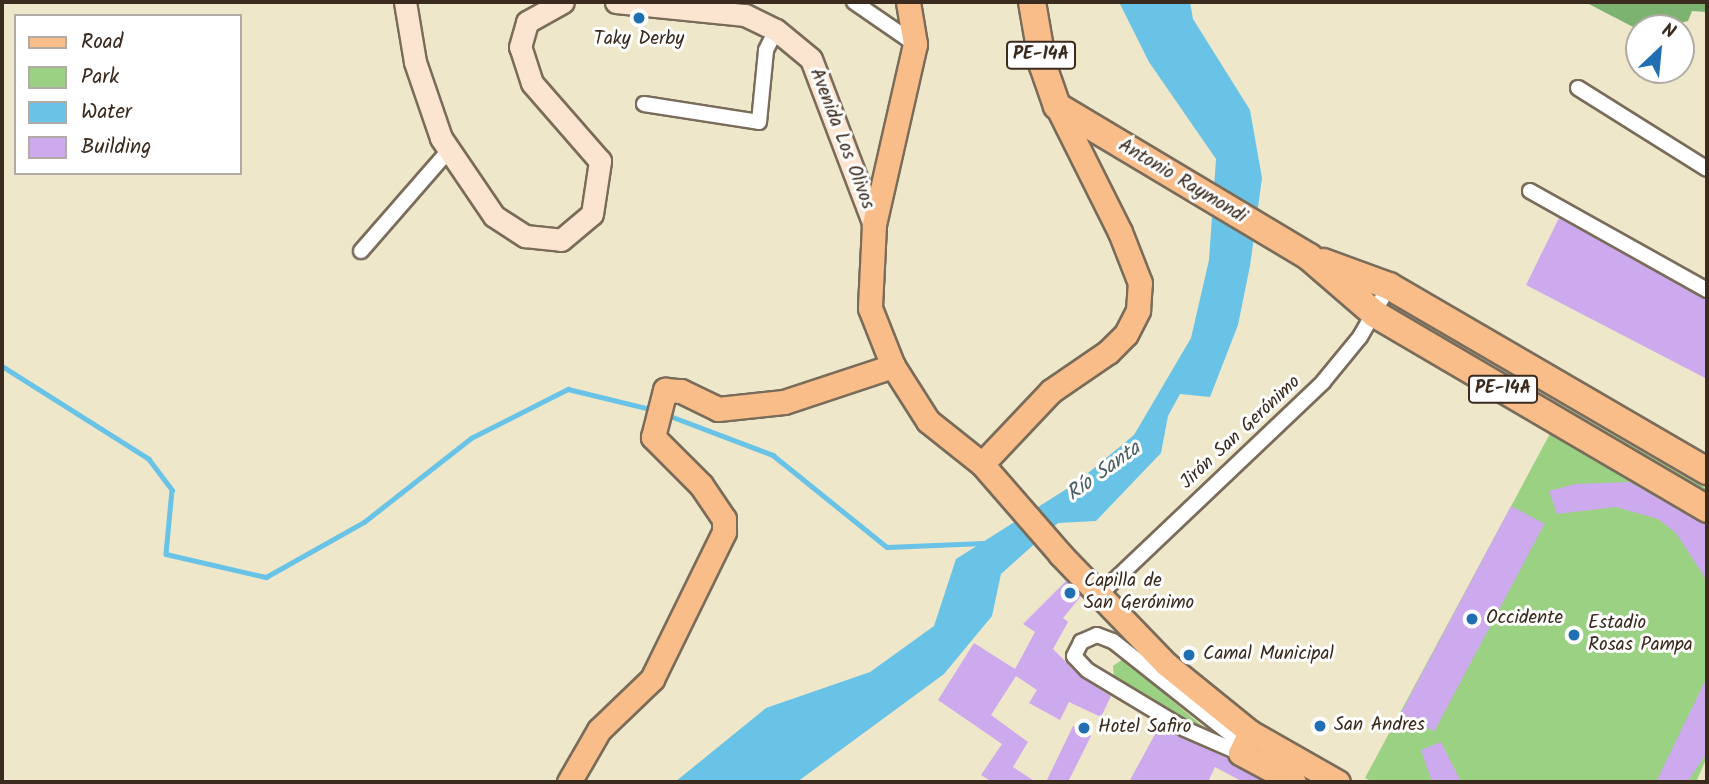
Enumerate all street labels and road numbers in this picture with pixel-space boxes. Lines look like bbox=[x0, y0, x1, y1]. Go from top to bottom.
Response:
road number: PE-14A bbox=[1006, 40, 1076, 70]
street label: Avenida Los Olivos bbox=[804, 65, 878, 213]
street label: Antonio Raymondi bbox=[1114, 135, 1250, 229]
street label: Jirón San Gerónimo bbox=[1176, 371, 1306, 495]
road number: PE-14A bbox=[1468, 374, 1538, 404]

